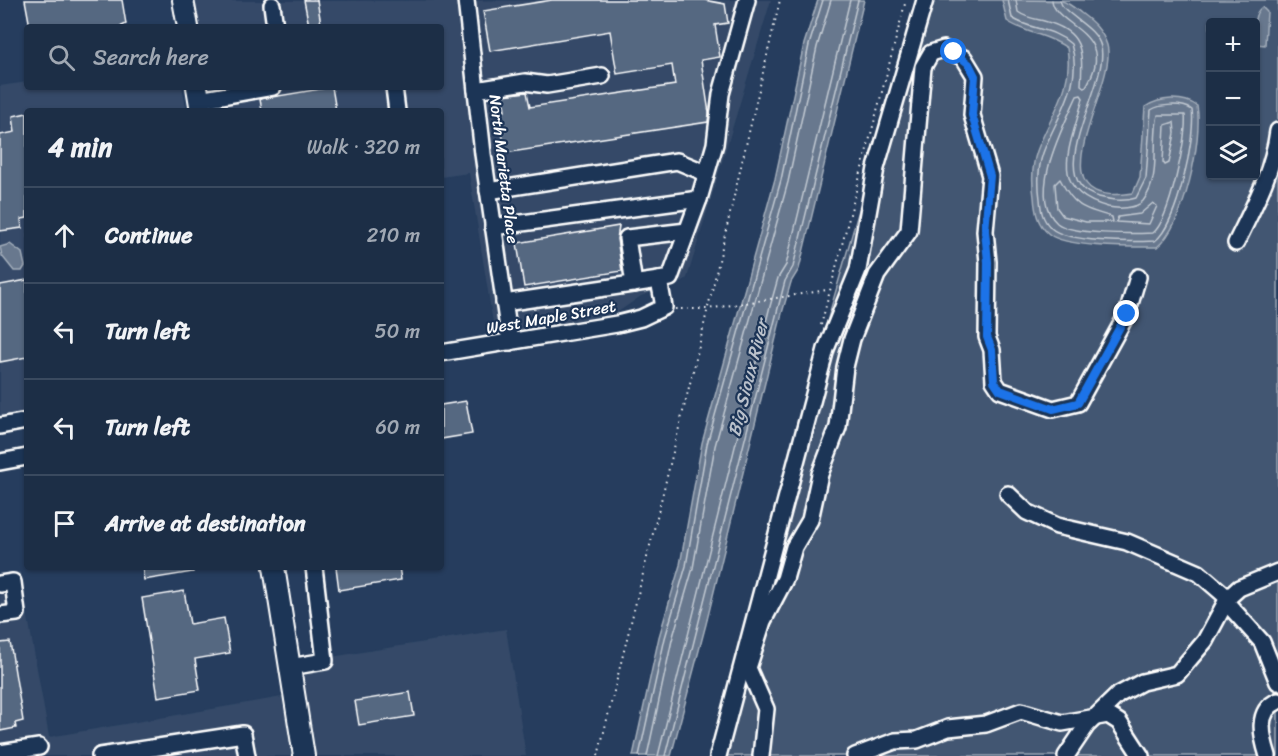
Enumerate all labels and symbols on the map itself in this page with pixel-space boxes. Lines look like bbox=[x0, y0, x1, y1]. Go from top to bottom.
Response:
route start bbox=[940, 38, 966, 64]
street label: North Marietta Place bbox=[480, 93, 528, 245]
street label: West Maple Street bbox=[484, 291, 618, 343]
route end bbox=[1113, 300, 1139, 326]
water label: Big Sioux River bbox=[718, 313, 779, 440]

